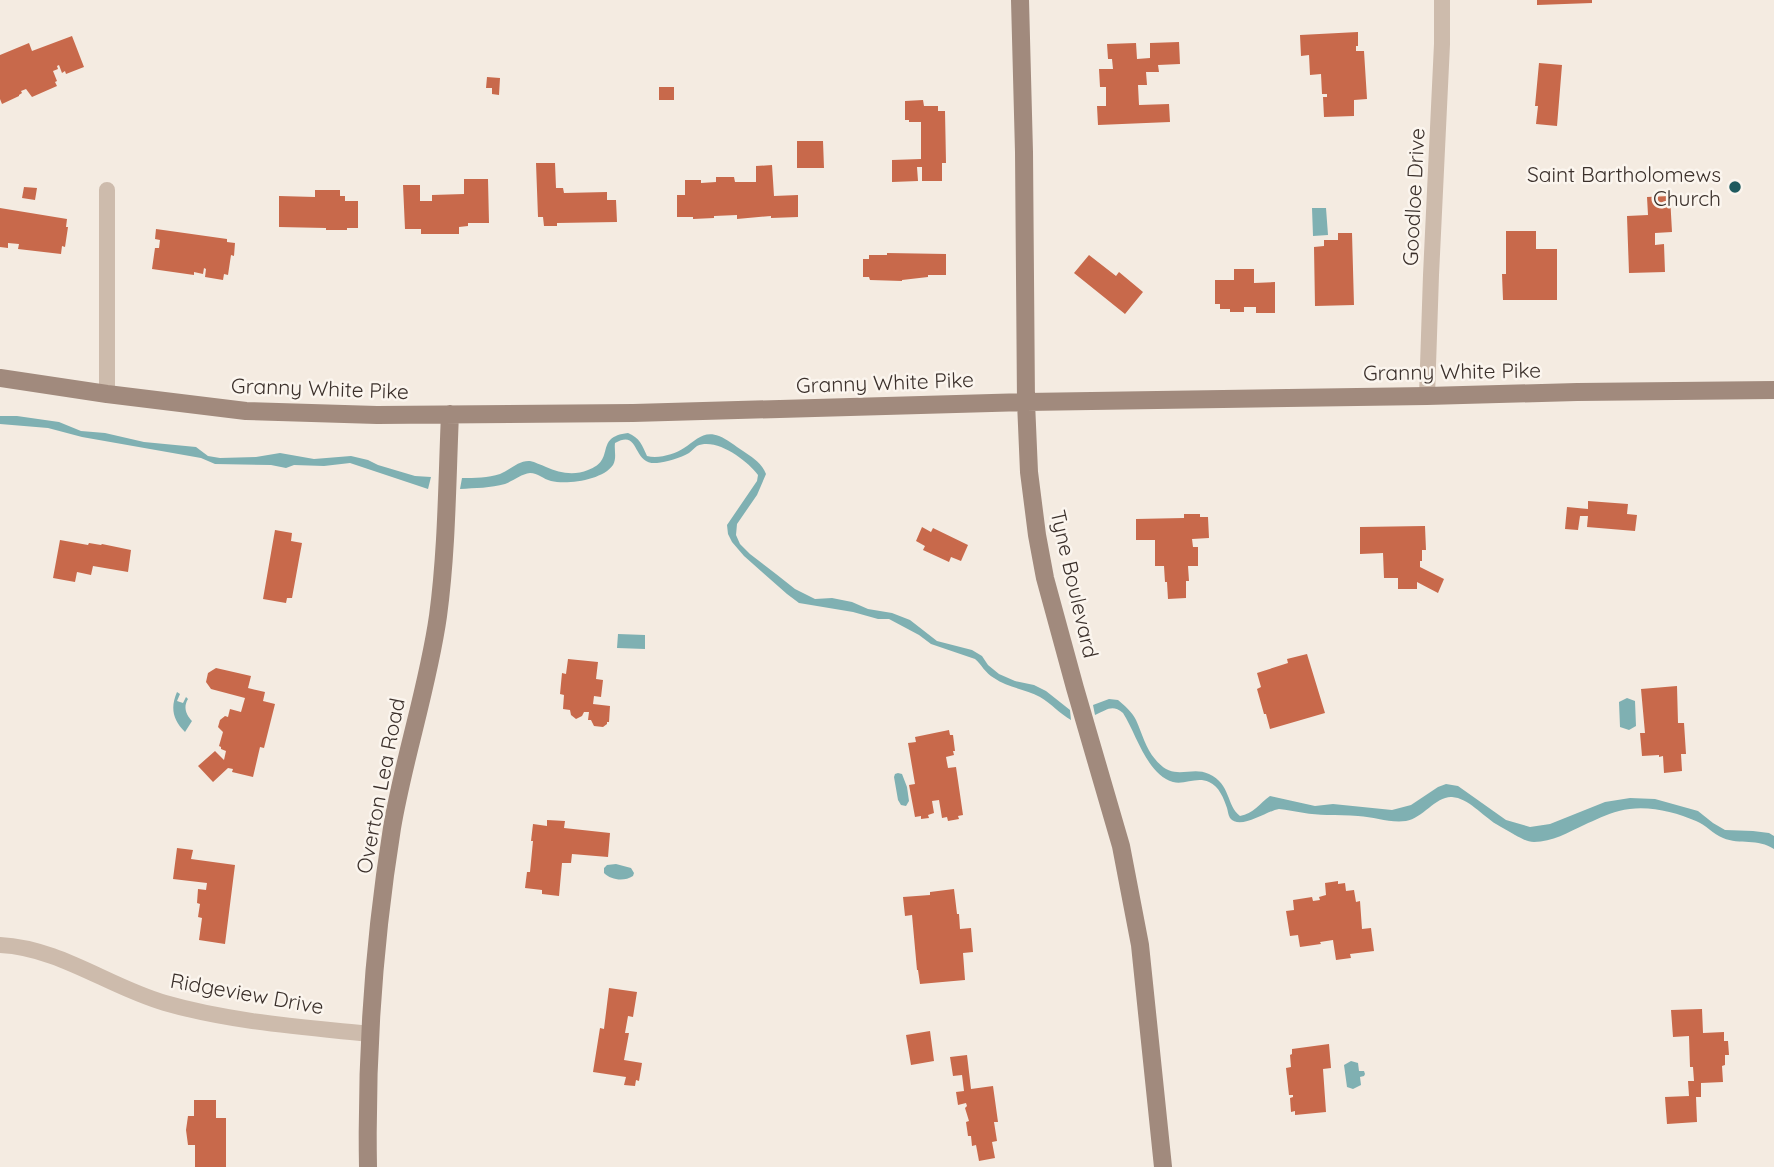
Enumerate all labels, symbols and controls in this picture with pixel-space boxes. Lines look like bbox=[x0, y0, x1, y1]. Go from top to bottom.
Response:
street label: Goodloe Drive bbox=[1396, 127, 1430, 267]
place label: Saint Bartholomews Church bbox=[1527, 161, 1721, 211]
marker: Saint Bartholomews Church bbox=[1727, 179, 1743, 195]
street label: Granny White Pike bbox=[1363, 356, 1541, 386]
street label: Granny White Pike bbox=[796, 366, 974, 398]
street label: Granny White Pike bbox=[231, 372, 409, 404]
street label: Tyne Boulevard bbox=[1045, 507, 1105, 660]
street label: Overton Lea Road bbox=[350, 696, 410, 876]
street label: Ridgeview Drive bbox=[168, 967, 326, 1019]

